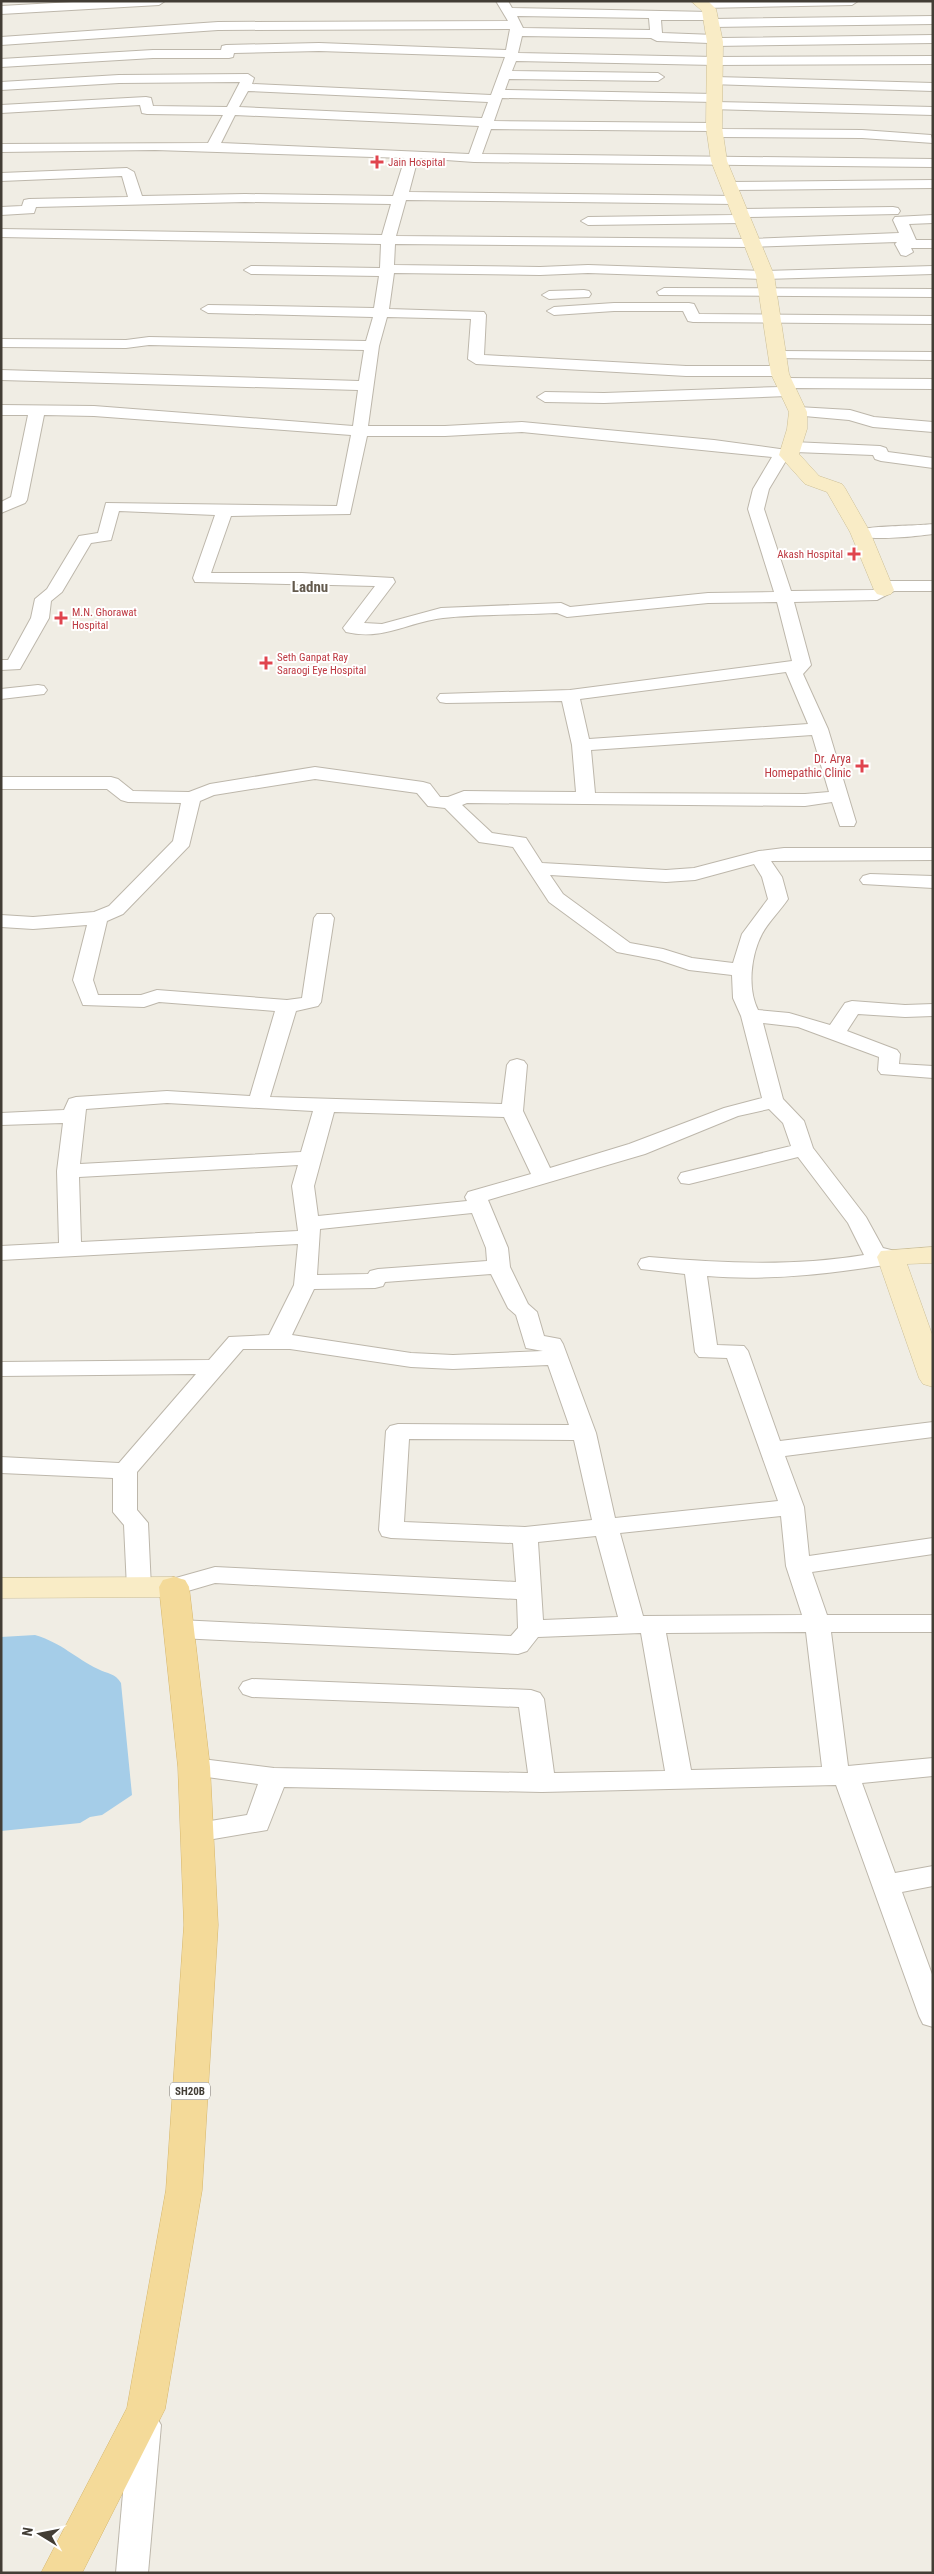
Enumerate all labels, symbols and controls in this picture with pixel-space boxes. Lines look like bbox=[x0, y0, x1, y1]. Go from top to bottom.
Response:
marker: Jain Hospital bbox=[370, 155, 384, 169]
place label: Jain Hospital bbox=[388, 156, 445, 169]
marker: Akash Hospital bbox=[847, 547, 861, 561]
place label: Akash Hospital bbox=[777, 548, 843, 561]
district label: Ladnu bbox=[292, 578, 328, 596]
place label: M.N. Ghorawat Hospital bbox=[72, 606, 137, 632]
marker: M.N. Ghorawat Hospital bbox=[54, 611, 68, 625]
place label: Seth Ganpat Ray Saraogi Eye Hospital bbox=[277, 651, 366, 677]
marker: Seth Ganpat Ray Saraogi Eye Hospital bbox=[259, 656, 273, 670]
place label: Dr. Arya Homepathic Clinic bbox=[764, 752, 851, 780]
marker: Dr. Arya Homepathic Clinic bbox=[855, 759, 869, 773]
road number: SH20B bbox=[170, 2082, 210, 2100]
north arrow bbox=[15, 2509, 65, 2559]
text: N bbox=[19, 2526, 36, 2537]

